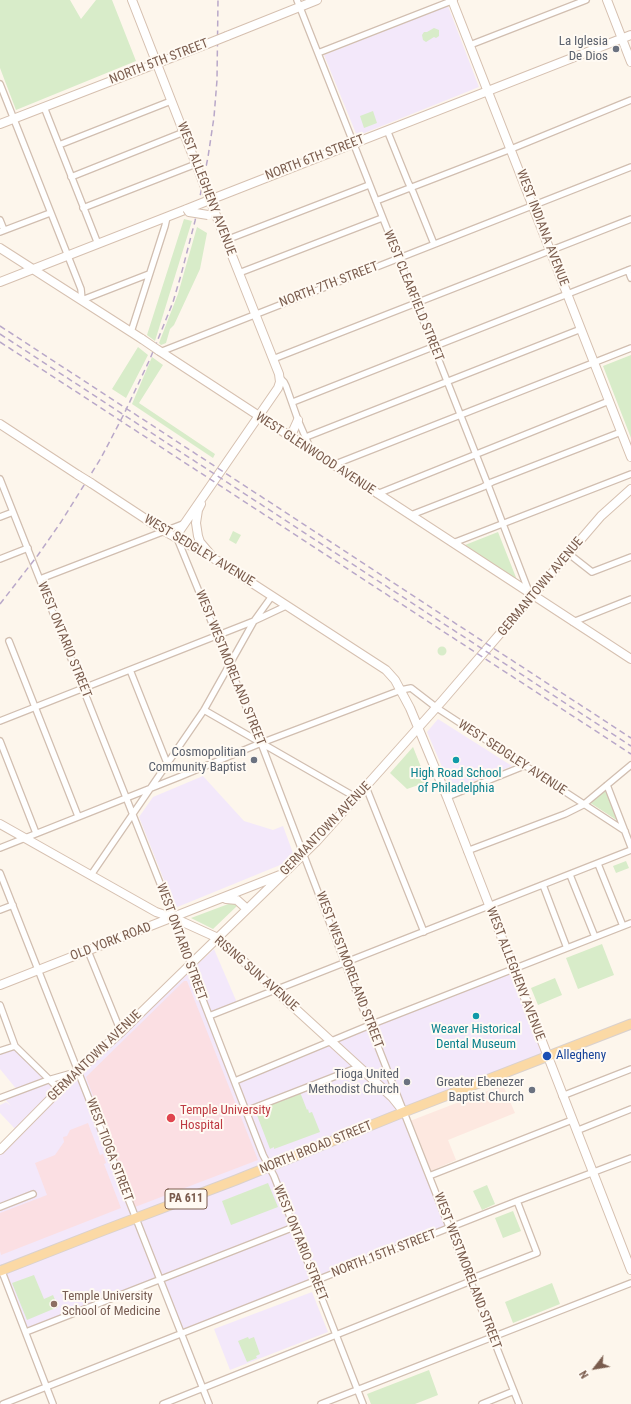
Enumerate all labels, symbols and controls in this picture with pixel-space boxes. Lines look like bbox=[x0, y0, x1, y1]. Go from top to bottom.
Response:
place label: La Iglesia De Dios bbox=[559, 34, 608, 65]
street label: NORTH 5TH STREET bbox=[107, 36, 211, 88]
marker: La Iglesia De Dios bbox=[611, 44, 621, 54]
street label: WEST ALLEGHENY AVENUE bbox=[173, 120, 239, 258]
street label: NORTH 6TH STREET bbox=[263, 132, 367, 184]
street label: WEST INDIANA AVENUE bbox=[513, 168, 571, 288]
street label: WEST CLEARFIELD STREET bbox=[380, 228, 446, 364]
street label: NORTH 7TH STREET bbox=[277, 259, 381, 311]
street label: WEST GLENWOOD AVENUE bbox=[252, 409, 378, 499]
street label: WEST SEDGLEY AVENUE bbox=[141, 512, 257, 590]
street label: GERMANTOWN AVENUE bbox=[495, 534, 587, 640]
street label: WEST ONTARIO STREET bbox=[34, 580, 94, 700]
street label: WEST WESTMORELAND STREET bbox=[192, 588, 268, 748]
street label: WEST SEDGLEY AVENUE bbox=[455, 717, 569, 799]
place label: Cosmopolitian Community Baptist bbox=[148, 745, 246, 776]
marker: Cosmopolitian Community Baptist bbox=[249, 755, 259, 765]
marker: High Road School of Philadelphia bbox=[451, 755, 461, 765]
place label: High Road School of Philadelphia bbox=[411, 766, 501, 797]
street label: GERMANTOWN AVENUE bbox=[277, 779, 375, 879]
street label: WEST ONTARIO STREET bbox=[153, 881, 209, 1003]
street label: WEST WESTMORELAND STREET bbox=[312, 890, 386, 1050]
street label: WEST ALLEGHENY AVENUE bbox=[482, 905, 548, 1043]
street label: OLD YORK ROAD bbox=[68, 919, 154, 965]
street label: RISING SUN AVENUE bbox=[211, 933, 301, 1015]
street label: GERMANTOWN AVENUE bbox=[45, 1007, 145, 1105]
marker: Weaver Historical Dental Museum bbox=[471, 1011, 481, 1021]
place label: Weaver Historical Dental Museum bbox=[431, 1022, 521, 1053]
place label: Allegheny bbox=[556, 1048, 606, 1064]
marker: Allegheny bbox=[541, 1050, 553, 1062]
place label: Tioga United Methodist Church bbox=[308, 1067, 399, 1098]
place label: Greater Ebenezer Baptist Church bbox=[436, 1075, 524, 1106]
marker: Tioga United Methodist Church bbox=[402, 1077, 412, 1087]
marker: Greater Ebenezer Baptist Church bbox=[527, 1085, 537, 1095]
street label: WEST TIOGA STREET bbox=[82, 1096, 136, 1204]
place label: Temple University Hospital bbox=[180, 1103, 271, 1134]
marker: Temple University Hospital bbox=[165, 1112, 177, 1124]
street label: NORTH BROAD STREET bbox=[258, 1118, 374, 1178]
street label: WEST ONTARIO STREET bbox=[270, 1183, 330, 1303]
road number: PA 611 bbox=[165, 1189, 207, 1209]
street label: WEST WESTMORELAND STREET bbox=[430, 1191, 504, 1351]
street label: NORTH 15TH STREET bbox=[329, 1227, 439, 1281]
place label: Temple University School of Medicine bbox=[62, 1289, 160, 1320]
marker: Temple University School of Medicine bbox=[49, 1299, 59, 1309]
north arrow bbox=[575, 1348, 615, 1388]
text: N bbox=[577, 1368, 592, 1381]

